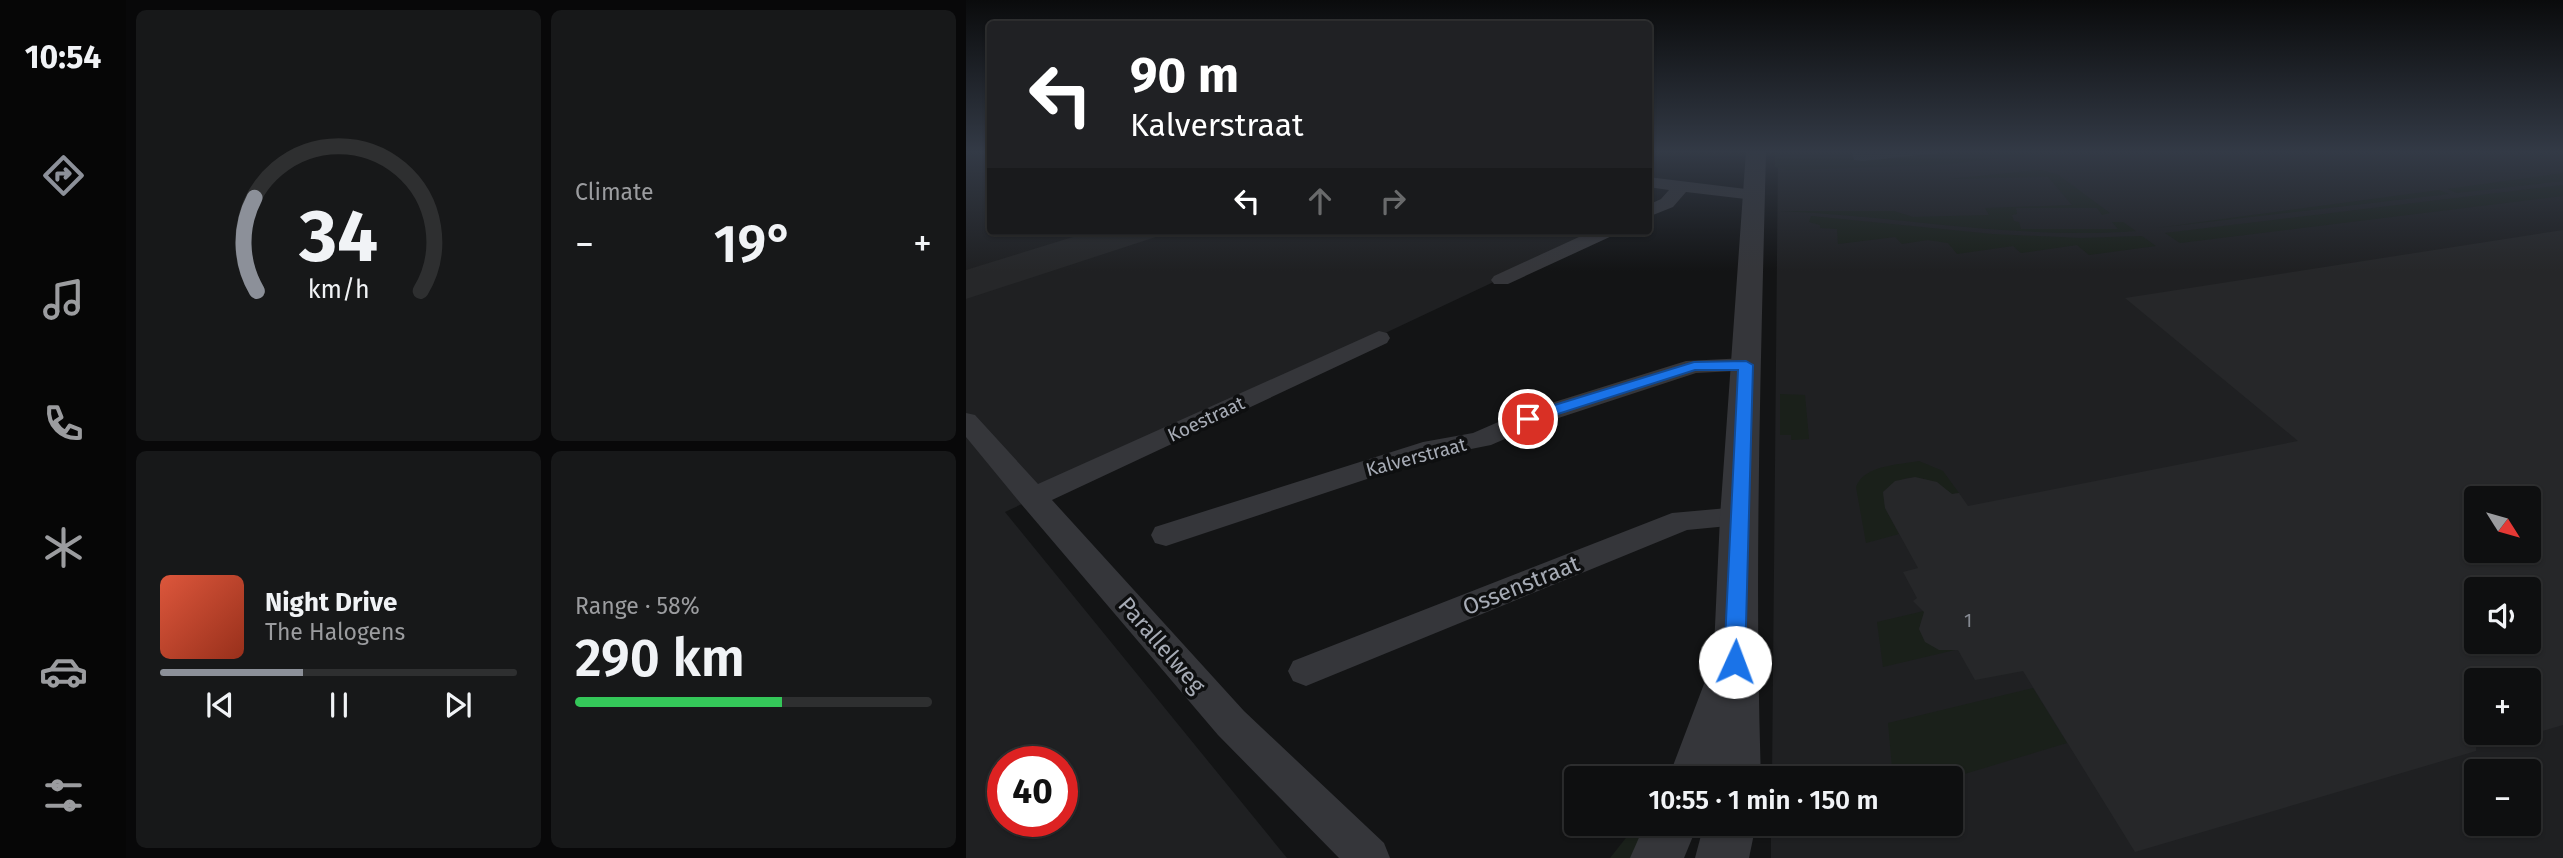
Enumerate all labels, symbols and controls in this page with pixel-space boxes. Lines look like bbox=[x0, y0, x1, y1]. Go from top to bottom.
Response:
text: 10:54 bbox=[25, 38, 101, 76]
text: 90 m bbox=[1130, 46, 1239, 105]
icon: left bbox=[1015, 49, 1106, 140]
text: Kalverstraat bbox=[1130, 106, 1304, 144]
icon: directions bbox=[39, 151, 88, 200]
text: Climate bbox=[575, 178, 654, 206]
icon: left bbox=[1228, 182, 1266, 220]
icon: ahead bbox=[1301, 182, 1339, 220]
icon: right bbox=[1374, 182, 1412, 220]
text: 34 bbox=[298, 194, 378, 281]
text: 19° bbox=[714, 213, 793, 276]
text: − bbox=[575, 221, 594, 267]
text: + bbox=[913, 221, 932, 267]
icon: music bbox=[39, 275, 88, 324]
text: km/h bbox=[308, 275, 369, 305]
pin bbox=[1498, 389, 1558, 449]
street label: Koestraat bbox=[1164, 391, 1248, 447]
icon: phone bbox=[39, 399, 88, 448]
icon: arrive bbox=[1509, 400, 1547, 438]
street label: Kalverstraat bbox=[1363, 433, 1469, 481]
north arrow bbox=[2464, 486, 2541, 564]
map controls bbox=[2464, 486, 2541, 836]
icon: climate bbox=[39, 523, 88, 572]
street label: Ossenstraat bbox=[1458, 549, 1584, 621]
button: sound bbox=[2464, 577, 2541, 654]
text: Night Drive bbox=[265, 587, 397, 618]
street label: Parallelweg bbox=[1113, 591, 1211, 699]
text: Range · 58% bbox=[575, 592, 700, 620]
house number: 1 bbox=[1964, 609, 1972, 632]
text: The Halogens bbox=[265, 618, 405, 646]
position arrow bbox=[1698, 625, 1772, 699]
text: 290 km bbox=[575, 627, 745, 690]
icon: car bbox=[39, 647, 88, 696]
button: + bbox=[2464, 668, 2541, 745]
icon: previous bbox=[201, 686, 239, 724]
icon: pause bbox=[320, 686, 358, 724]
icon: next bbox=[439, 686, 477, 724]
speed limit sign: 40 bbox=[987, 746, 1078, 837]
button: − bbox=[2464, 759, 2541, 836]
icon: filters bbox=[39, 771, 88, 820]
text: 10:55 · 1 min · 150 m bbox=[1648, 785, 1879, 816]

